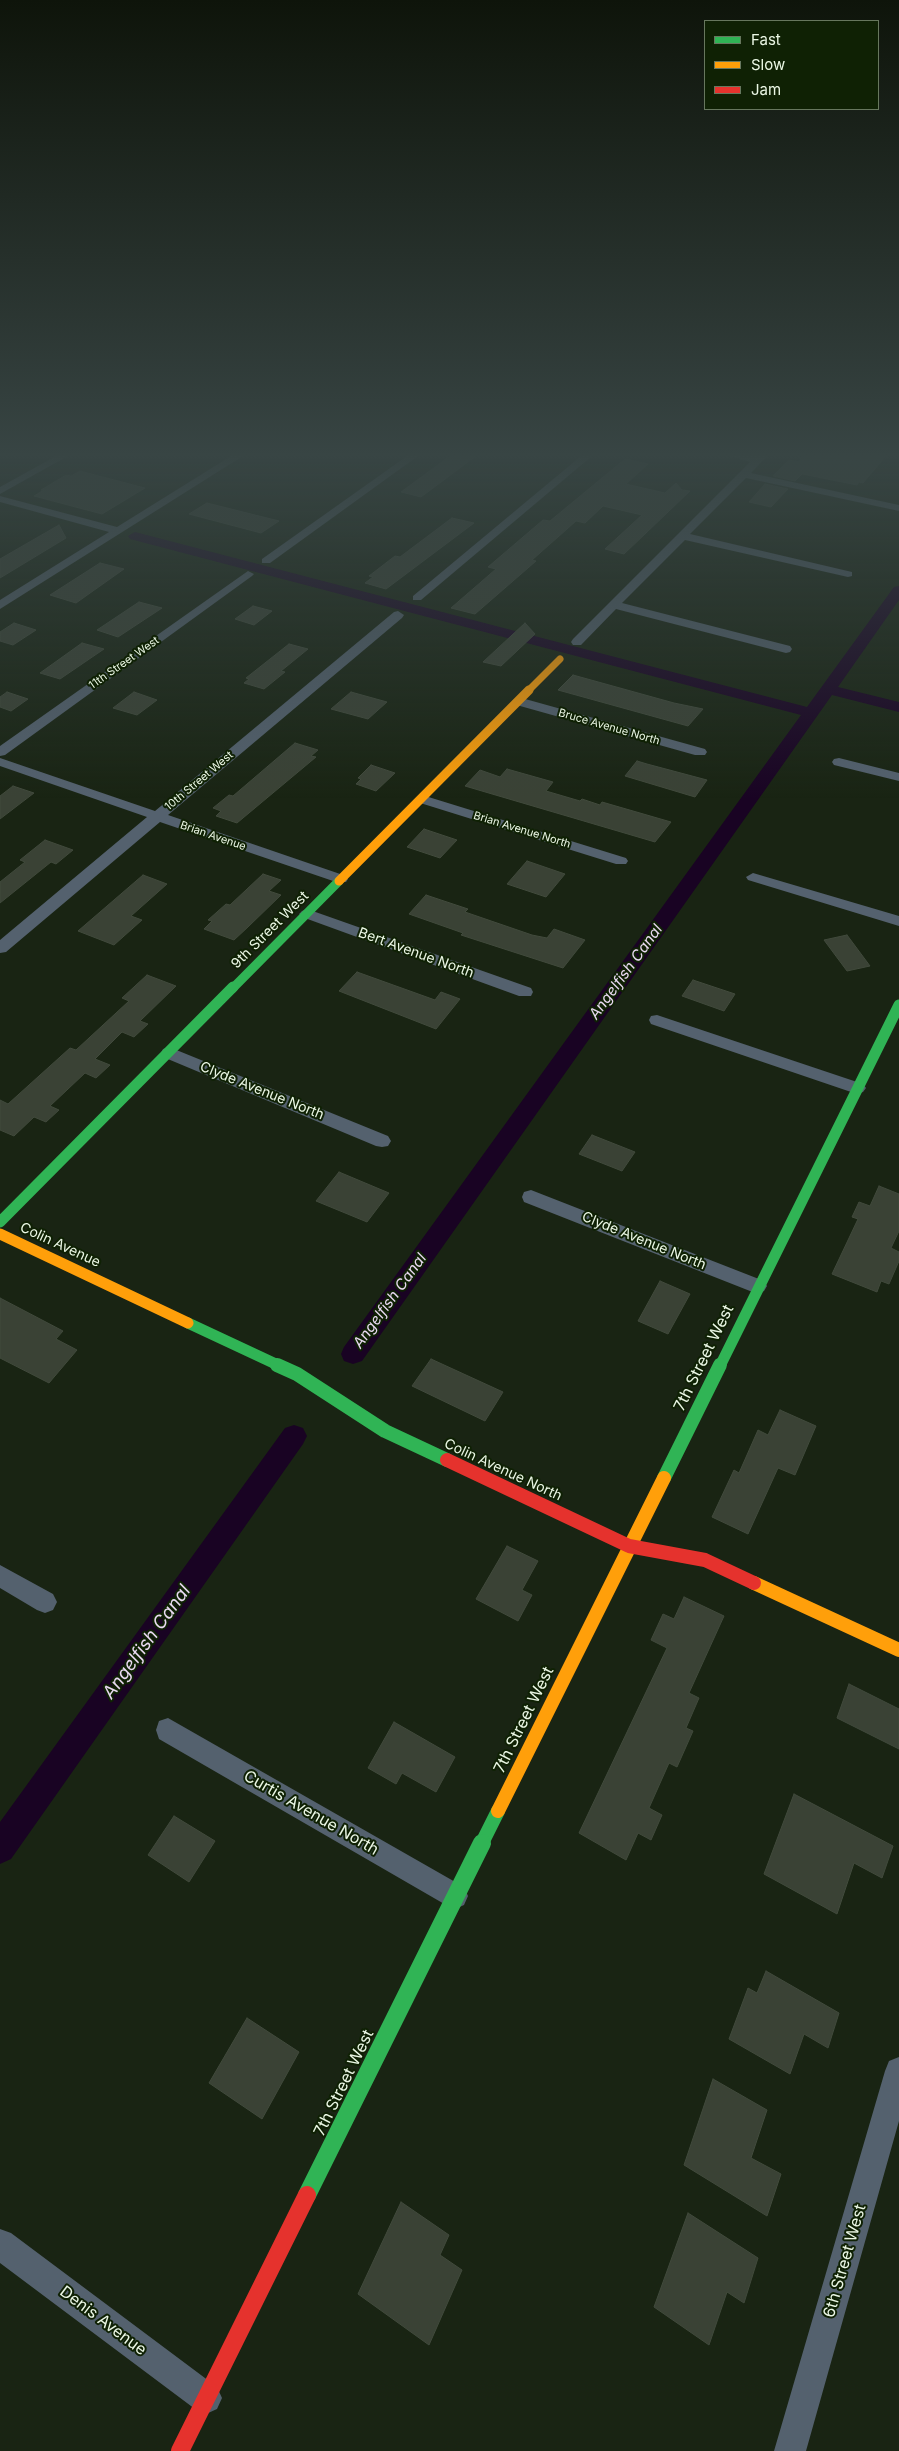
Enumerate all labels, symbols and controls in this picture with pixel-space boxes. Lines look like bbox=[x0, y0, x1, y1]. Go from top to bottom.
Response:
legend bbox=[704, 20, 879, 110]
text: Fast bbox=[751, 30, 781, 49]
text: Slow bbox=[751, 55, 785, 74]
text: Jam bbox=[751, 80, 781, 99]
street label: 11th Street West bbox=[86, 634, 162, 692]
street label: Bruce Avenue North bbox=[557, 706, 661, 748]
street label: 10th Street West bbox=[162, 749, 236, 813]
street label: Brian Avenue North bbox=[472, 809, 572, 851]
street label: Brian Avenue bbox=[178, 819, 248, 853]
street label: 9th Street West bbox=[228, 888, 312, 972]
water label: Angelfish Canal bbox=[586, 921, 666, 1023]
street label: Bert Avenue North bbox=[356, 924, 476, 982]
street label: Clyde Avenue North bbox=[197, 1058, 327, 1124]
street label: Clyde Avenue North bbox=[579, 1208, 709, 1274]
street label: Colin Avenue bbox=[17, 1219, 103, 1271]
water label: Angelfish Canal bbox=[350, 1250, 430, 1352]
street label: 7th Street West bbox=[670, 1302, 738, 1414]
street label: Colin Avenue North bbox=[441, 1435, 565, 1505]
water label: Angelfish Canal bbox=[98, 1581, 196, 1703]
street label: 7th Street West bbox=[490, 1664, 558, 1776]
street label: Curtis Avenue North bbox=[240, 1766, 382, 1860]
street label: 7th Street West bbox=[310, 2027, 378, 2139]
street label: 6th Street West bbox=[820, 2202, 870, 2320]
street label: Denis Avenue bbox=[56, 2282, 150, 2360]

